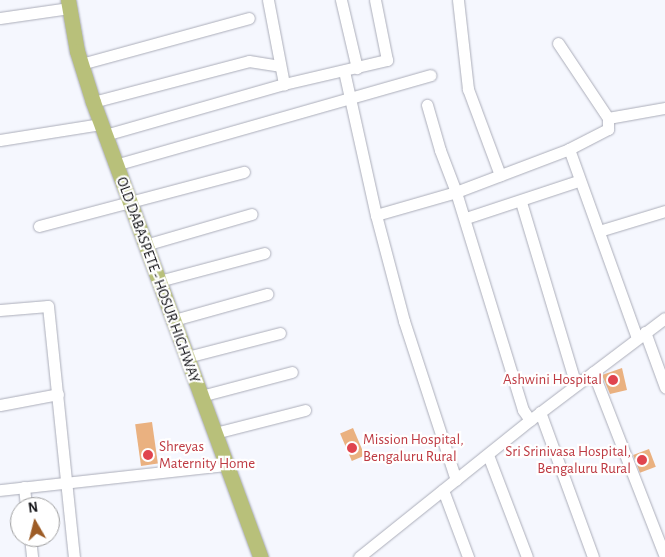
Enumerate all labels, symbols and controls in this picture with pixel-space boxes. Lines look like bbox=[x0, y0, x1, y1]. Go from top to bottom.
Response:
street label: OLD DABASPETE - HOSUR HIGHWAY bbox=[112, 175, 204, 385]
place label: Ashwini Hospital bbox=[503, 371, 602, 389]
marker: Ashwini Hospital bbox=[606, 373, 620, 387]
place label: Mission Hospital, Bengaluru Rural bbox=[363, 430, 464, 465]
place label: Shreyas Maternity Home bbox=[159, 437, 255, 472]
marker: Mission Hospital, Bengaluru Rural bbox=[345, 441, 359, 455]
place label: Sri Srinivasa Hospital, Bengaluru Rural bbox=[505, 442, 631, 477]
marker: Shreyas Maternity Home bbox=[141, 448, 155, 462]
marker: Sri Srinivasa Hospital, Bengaluru Rural bbox=[635, 453, 649, 467]
north arrow bbox=[10, 497, 60, 547]
text: N bbox=[27, 501, 39, 516]

